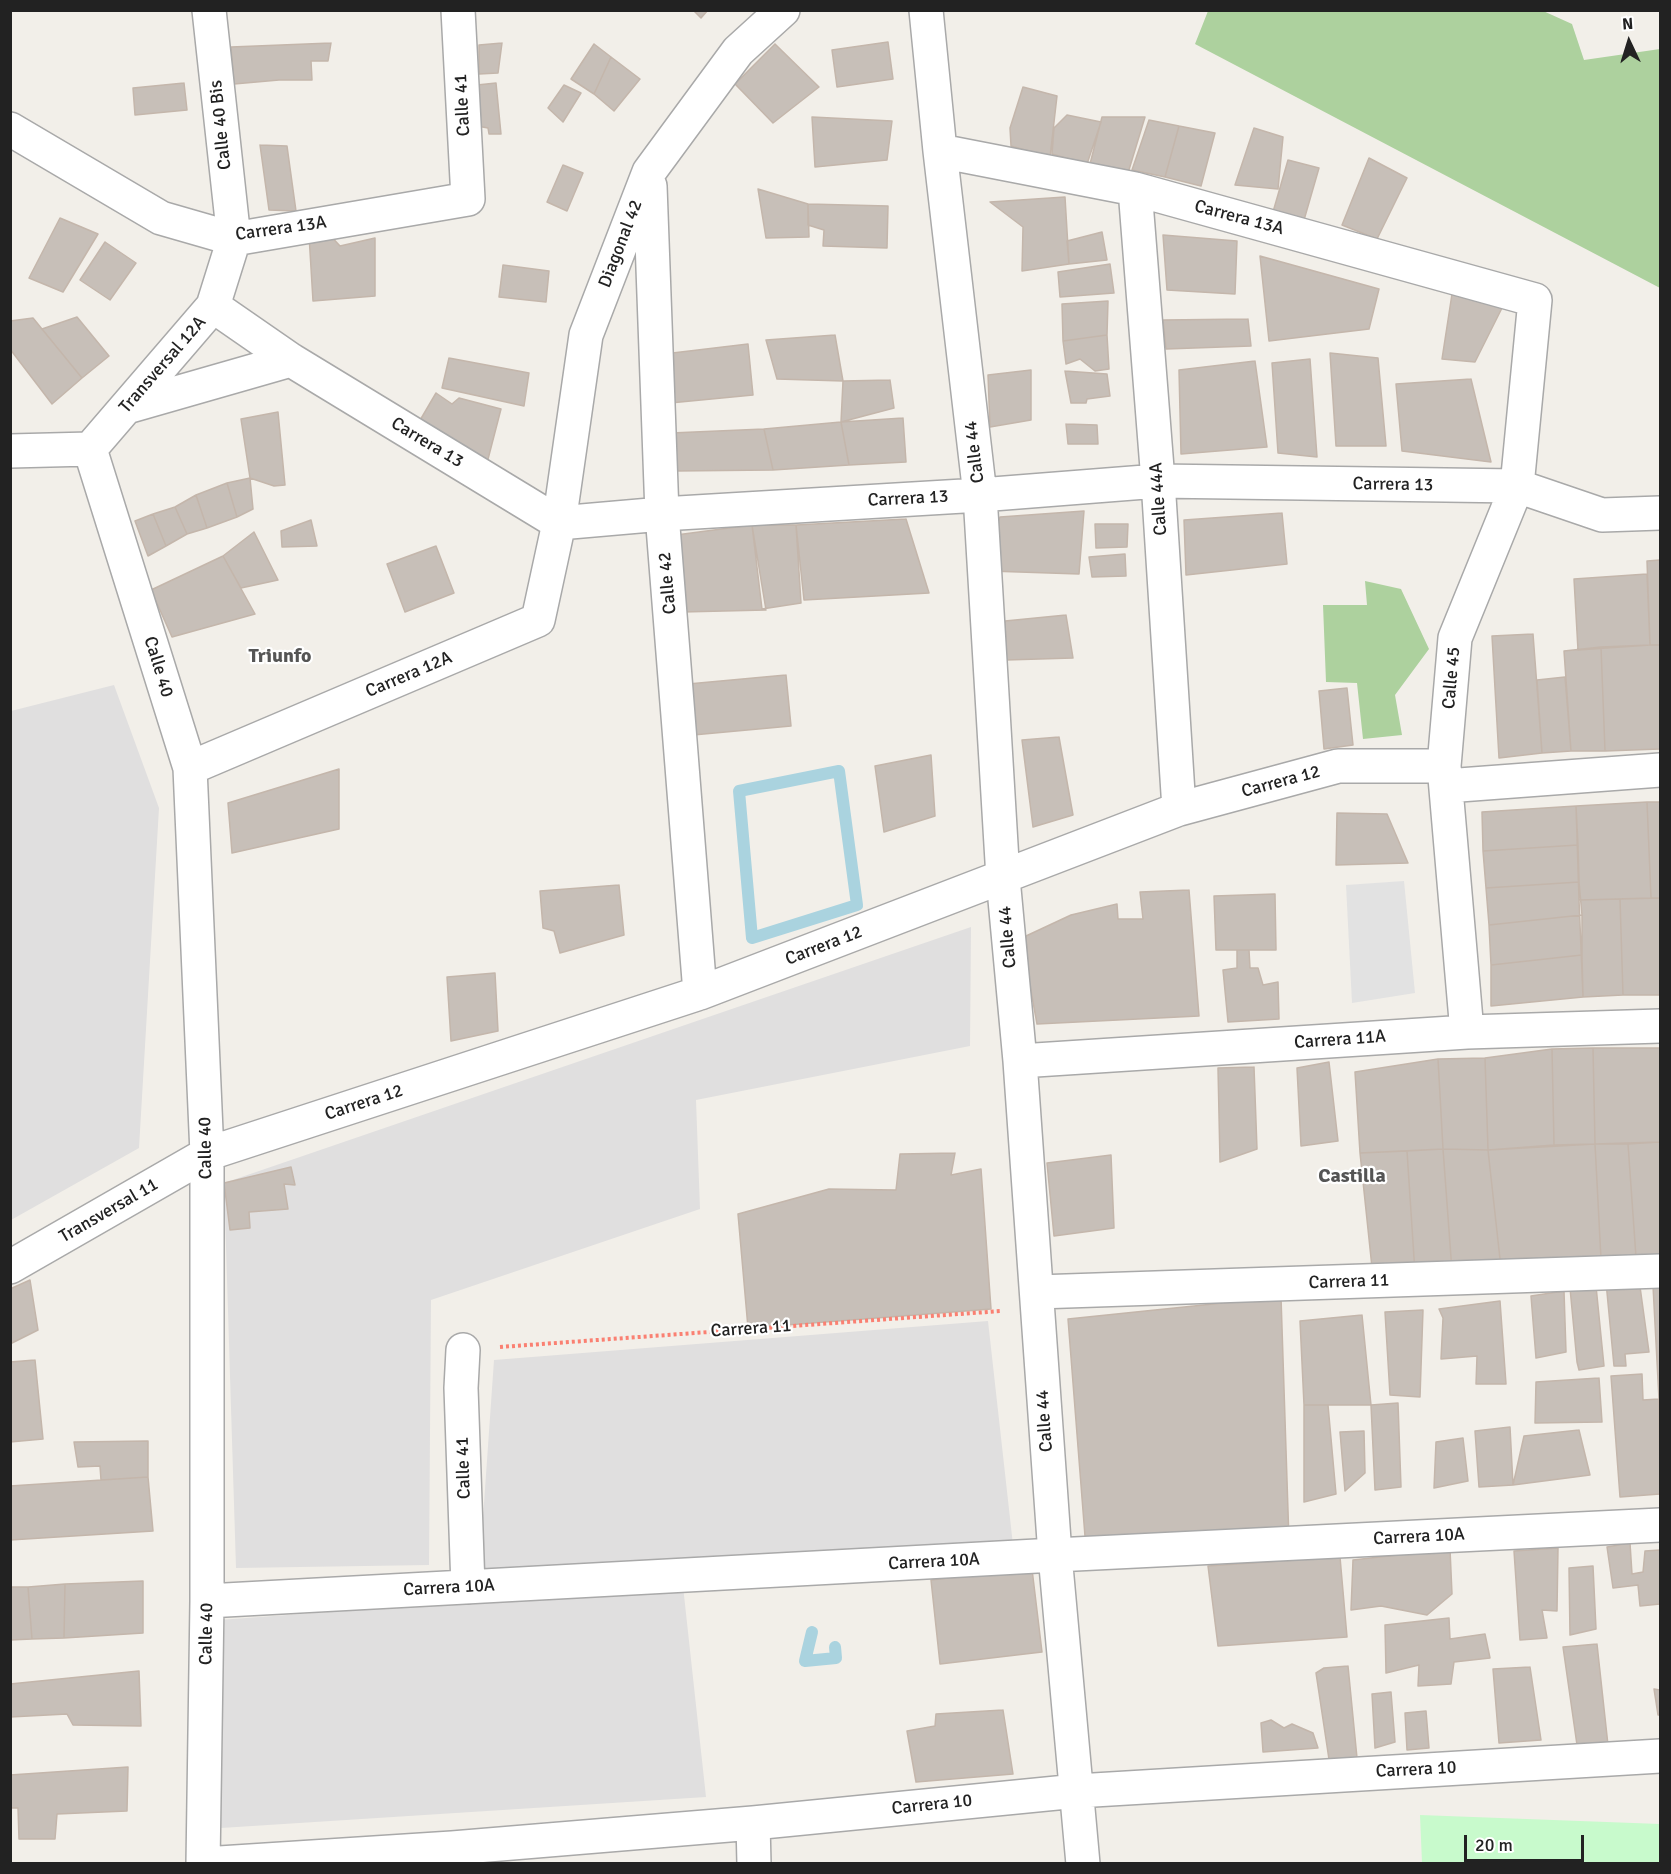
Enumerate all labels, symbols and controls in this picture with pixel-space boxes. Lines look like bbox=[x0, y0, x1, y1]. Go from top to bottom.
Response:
north arrow bbox=[1599, 12, 1659, 72]
text: N bbox=[1621, 14, 1634, 34]
street label: Calle 41 bbox=[451, 73, 475, 137]
street label: Calle 40 Bis bbox=[206, 79, 236, 171]
street label: Carrera 13A bbox=[1192, 196, 1286, 240]
street label: Diagonal 42 bbox=[594, 197, 648, 291]
street label: Carrera 13A bbox=[234, 212, 328, 246]
street label: Transversal 12A bbox=[115, 312, 211, 418]
street label: Carrera 13 bbox=[387, 413, 467, 473]
street label: Calle 44 bbox=[960, 420, 990, 484]
street label: Calle 44A bbox=[1146, 462, 1172, 536]
street label: Carrera 13 bbox=[1352, 473, 1434, 497]
street label: Carrera 13 bbox=[867, 486, 949, 512]
street label: Calle 42 bbox=[655, 551, 681, 615]
street label: Calle 40 bbox=[139, 634, 177, 700]
district label: Triunfo bbox=[248, 645, 312, 669]
street label: Calle 45 bbox=[1439, 646, 1465, 710]
street label: Carrera 12A bbox=[363, 647, 455, 703]
street label: Carrera 12 bbox=[1239, 761, 1323, 803]
street label: Calle 44 bbox=[995, 905, 1021, 969]
street label: Carrera 12 bbox=[782, 921, 866, 971]
street label: Carrera 11A bbox=[1293, 1026, 1387, 1054]
street label: Carrera 12 bbox=[322, 1080, 406, 1126]
street label: Calle 40 bbox=[195, 1117, 217, 1179]
district label: Castilla bbox=[1318, 1165, 1386, 1189]
street label: Transversal 11 bbox=[56, 1174, 162, 1248]
street label: Carrera 11 bbox=[1308, 1270, 1390, 1294]
street label: Carrera 11 bbox=[710, 1315, 792, 1343]
street label: Calle 44 bbox=[1032, 1389, 1058, 1453]
street label: Calle 41 bbox=[452, 1436, 476, 1500]
street label: Carrera 10A bbox=[1373, 1524, 1465, 1550]
street label: Carrera 10A bbox=[888, 1549, 980, 1575]
street label: Carrera 10A bbox=[403, 1575, 495, 1601]
street label: Calle 40 bbox=[196, 1603, 218, 1665]
street label: Carrera 10 bbox=[1375, 1757, 1457, 1783]
street label: Carrera 10 bbox=[891, 1790, 973, 1820]
scale bar bbox=[1467, 1823, 1587, 1861]
text: 20 m bbox=[1475, 1834, 1513, 1856]

